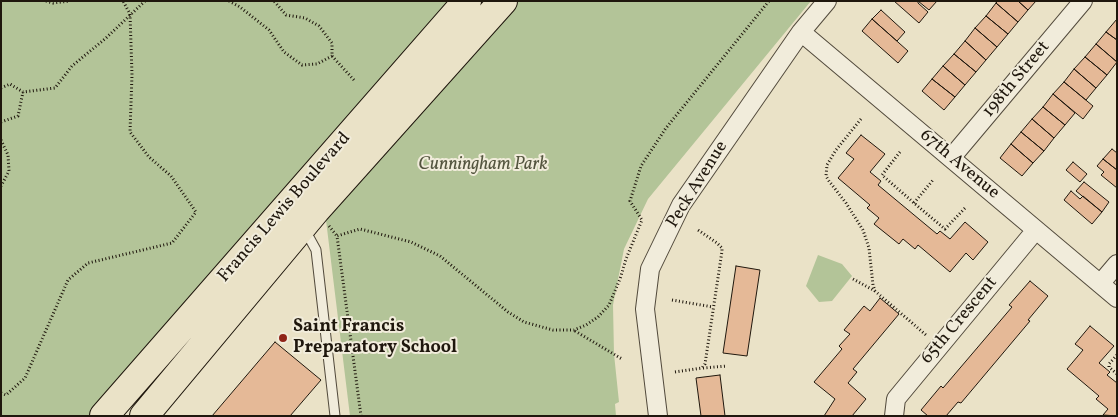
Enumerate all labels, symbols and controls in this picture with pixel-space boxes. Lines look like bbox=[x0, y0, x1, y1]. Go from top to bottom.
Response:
street label: 198th Street bbox=[979, 37, 1055, 123]
street label: 67th Avenue bbox=[915, 125, 1003, 205]
street label: Francis Lewis Boulevard bbox=[214, 129, 356, 287]
street label: Peck Avenue bbox=[663, 138, 733, 232]
park label: Cunningham Park bbox=[418, 155, 548, 177]
street label: 65th Crescent bbox=[917, 273, 1003, 369]
place label: Saint Francis Preparatory School bbox=[293, 317, 457, 359]
marker: Saint Francis Preparatory School bbox=[277, 332, 289, 344]

